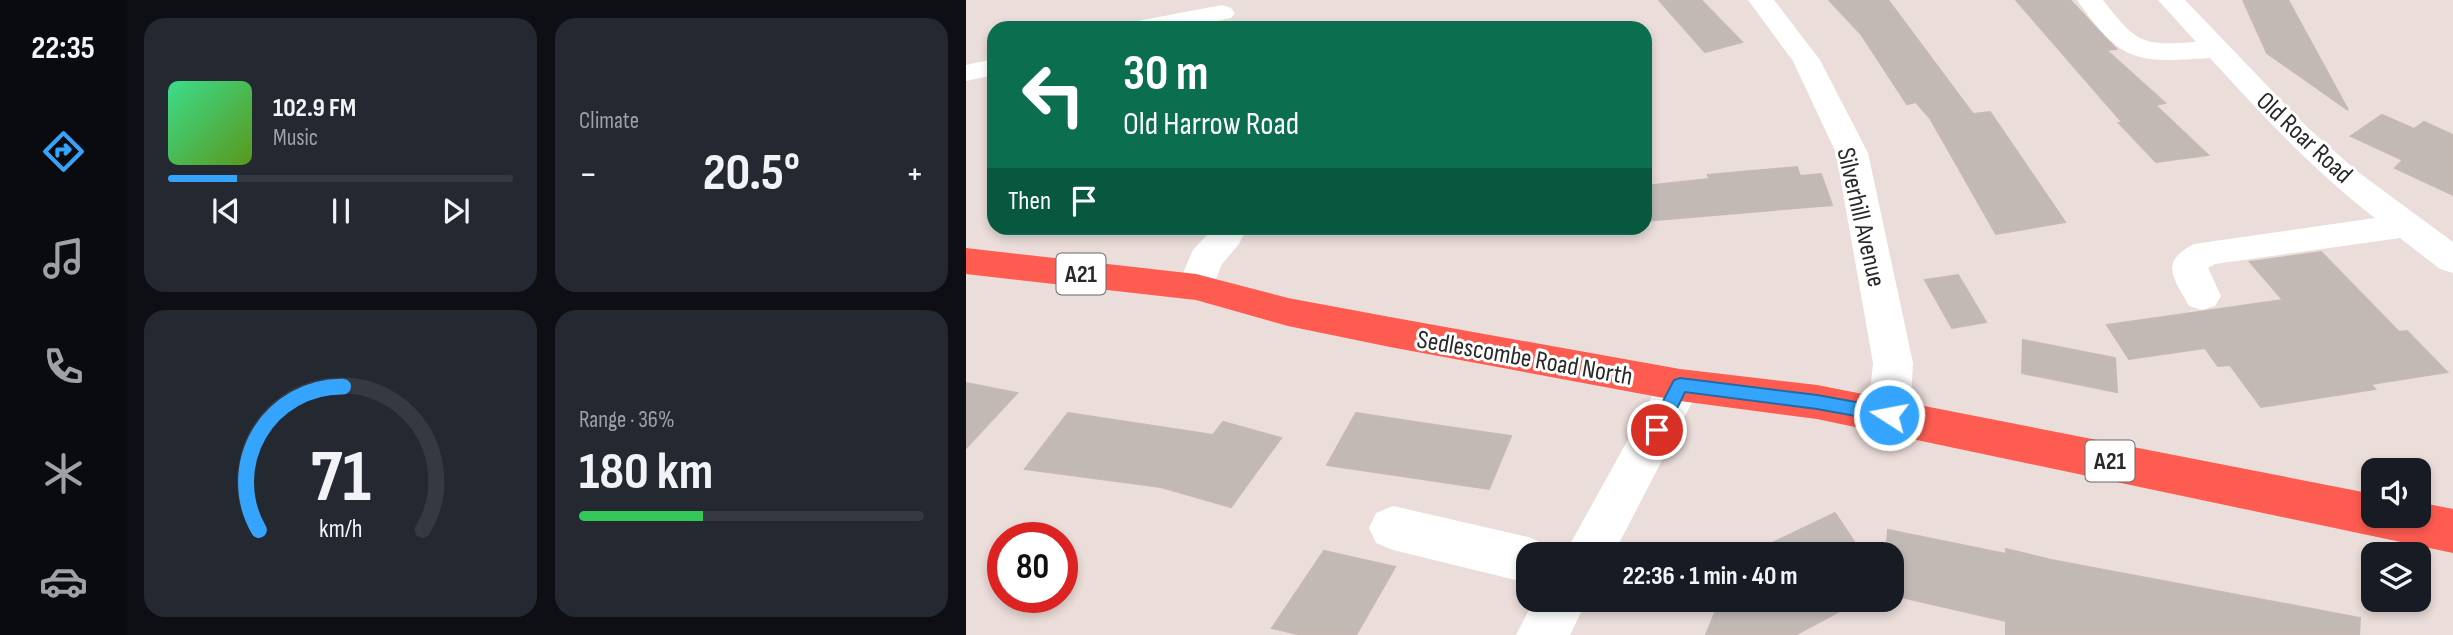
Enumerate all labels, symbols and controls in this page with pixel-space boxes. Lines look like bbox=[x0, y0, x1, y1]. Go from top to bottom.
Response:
text: 22:35 bbox=[31, 29, 95, 68]
text: 30 m bbox=[1123, 45, 1208, 104]
icon: left bbox=[1008, 49, 1099, 140]
street label: Old Roar Road bbox=[2250, 86, 2358, 190]
text: 102.9 FM bbox=[273, 93, 356, 124]
text: Old Harrow Road bbox=[1123, 105, 1299, 144]
text: Climate bbox=[579, 107, 639, 135]
text: Music bbox=[273, 124, 318, 152]
icon: directions bbox=[39, 127, 88, 176]
text: 20.5° bbox=[703, 142, 800, 205]
street label: Silverhill Avenue bbox=[1829, 145, 1892, 290]
text: − bbox=[579, 152, 598, 197]
text: + bbox=[905, 152, 924, 197]
icon: arrive bbox=[1065, 182, 1103, 220]
text: Then bbox=[1008, 186, 1051, 217]
icon: previous bbox=[207, 192, 245, 230]
icon: pause bbox=[322, 192, 360, 230]
icon: next bbox=[437, 192, 475, 230]
icon: music bbox=[39, 234, 88, 283]
road number: A21 bbox=[1056, 254, 1106, 295]
street label: Sedlescombe Road North bbox=[1414, 324, 1635, 393]
icon: phone bbox=[39, 342, 88, 391]
position arrow bbox=[1852, 378, 1926, 452]
pin bbox=[1627, 400, 1687, 460]
text: Range · 36% bbox=[579, 406, 675, 434]
icon: arrive bbox=[1638, 411, 1676, 449]
text: 71 bbox=[310, 434, 371, 522]
road number: A21 bbox=[2086, 440, 2134, 482]
text: 180 km bbox=[579, 441, 713, 504]
icon: climate bbox=[39, 449, 88, 498]
map controls bbox=[2361, 458, 2431, 612]
button: sound bbox=[2361, 458, 2431, 528]
text: km/h bbox=[319, 513, 362, 544]
speed limit sign: 80 bbox=[987, 522, 1078, 613]
button: layers bbox=[2361, 542, 2431, 612]
icon: car bbox=[39, 557, 88, 606]
text: 22:36 · 1 min · 40 m bbox=[1622, 561, 1798, 592]

